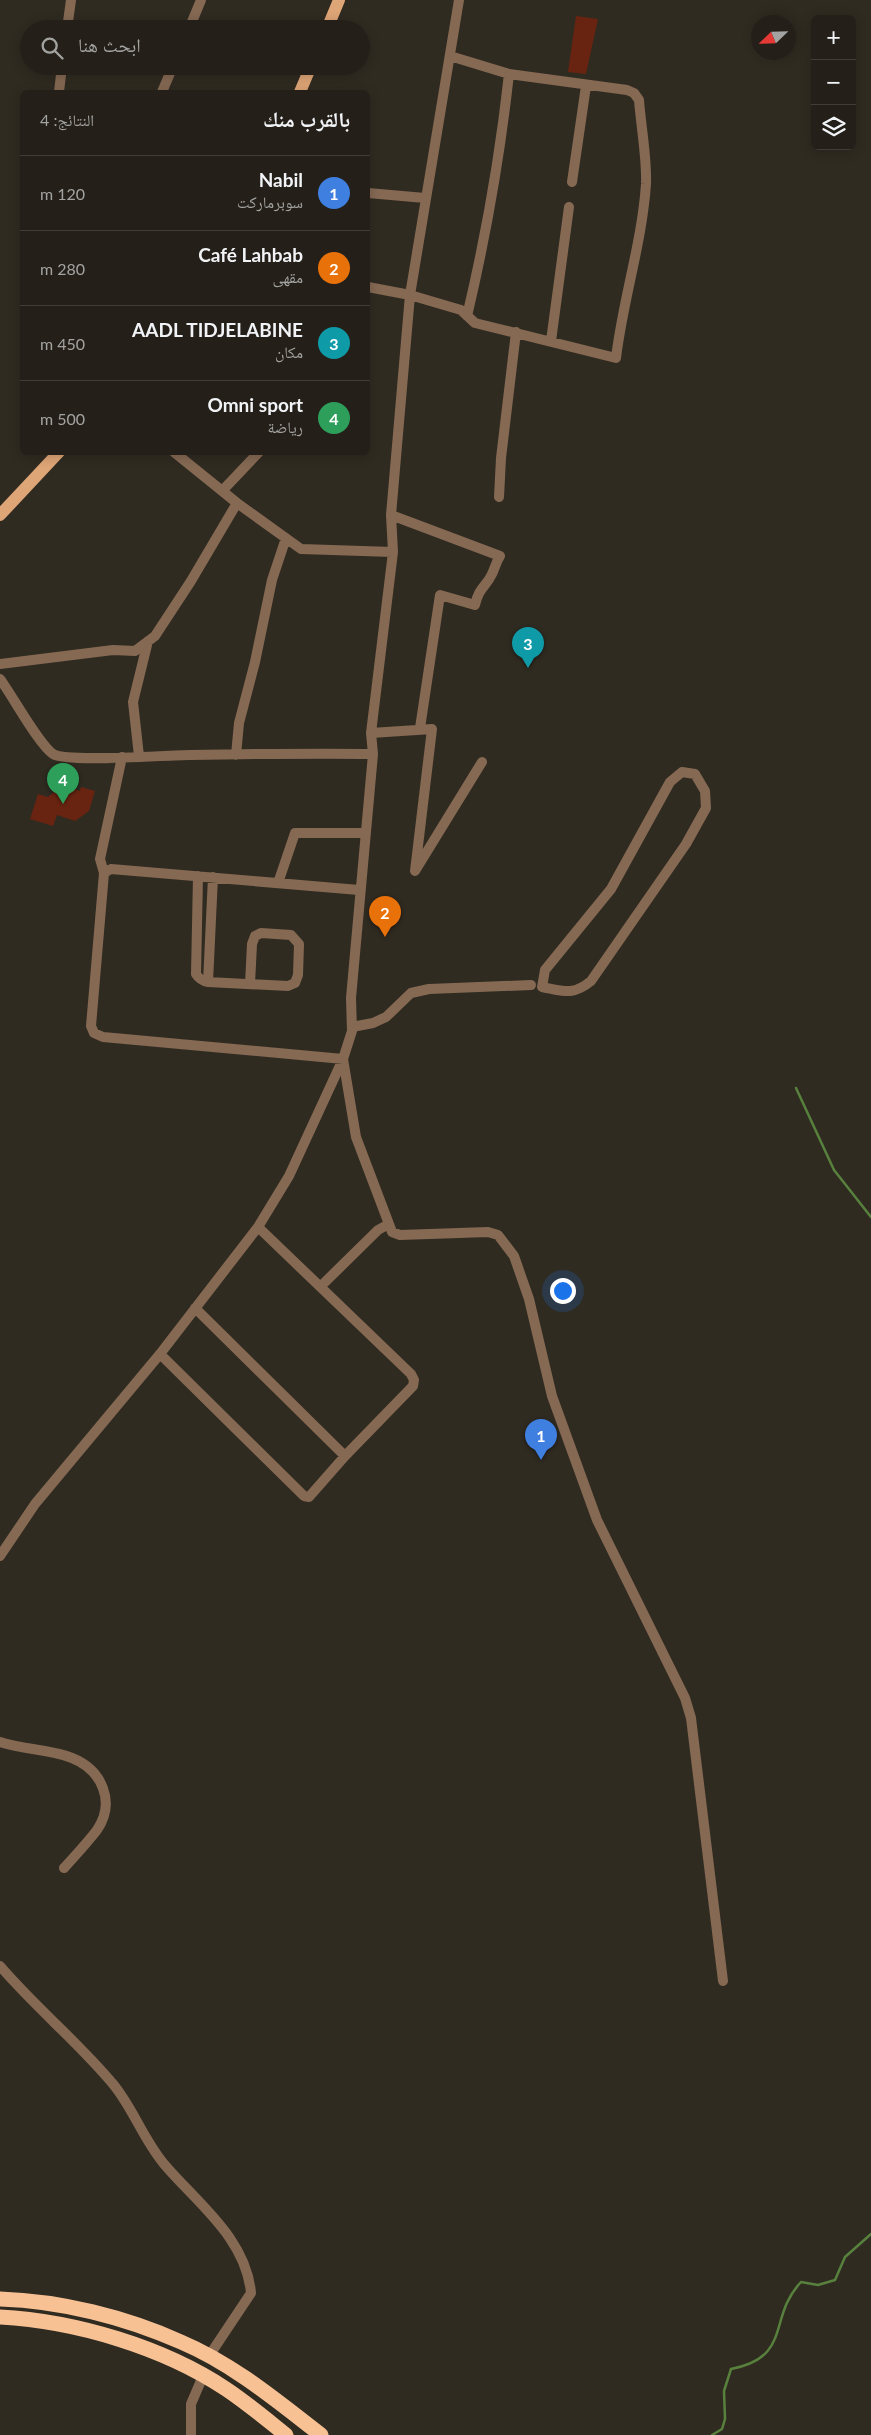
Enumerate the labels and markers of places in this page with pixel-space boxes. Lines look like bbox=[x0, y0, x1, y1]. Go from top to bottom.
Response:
pin: 3 bbox=[512, 627, 544, 668]
pin: 4 bbox=[47, 763, 79, 804]
pin: 2 bbox=[369, 896, 401, 937]
pin: 1 bbox=[525, 1419, 557, 1460]

